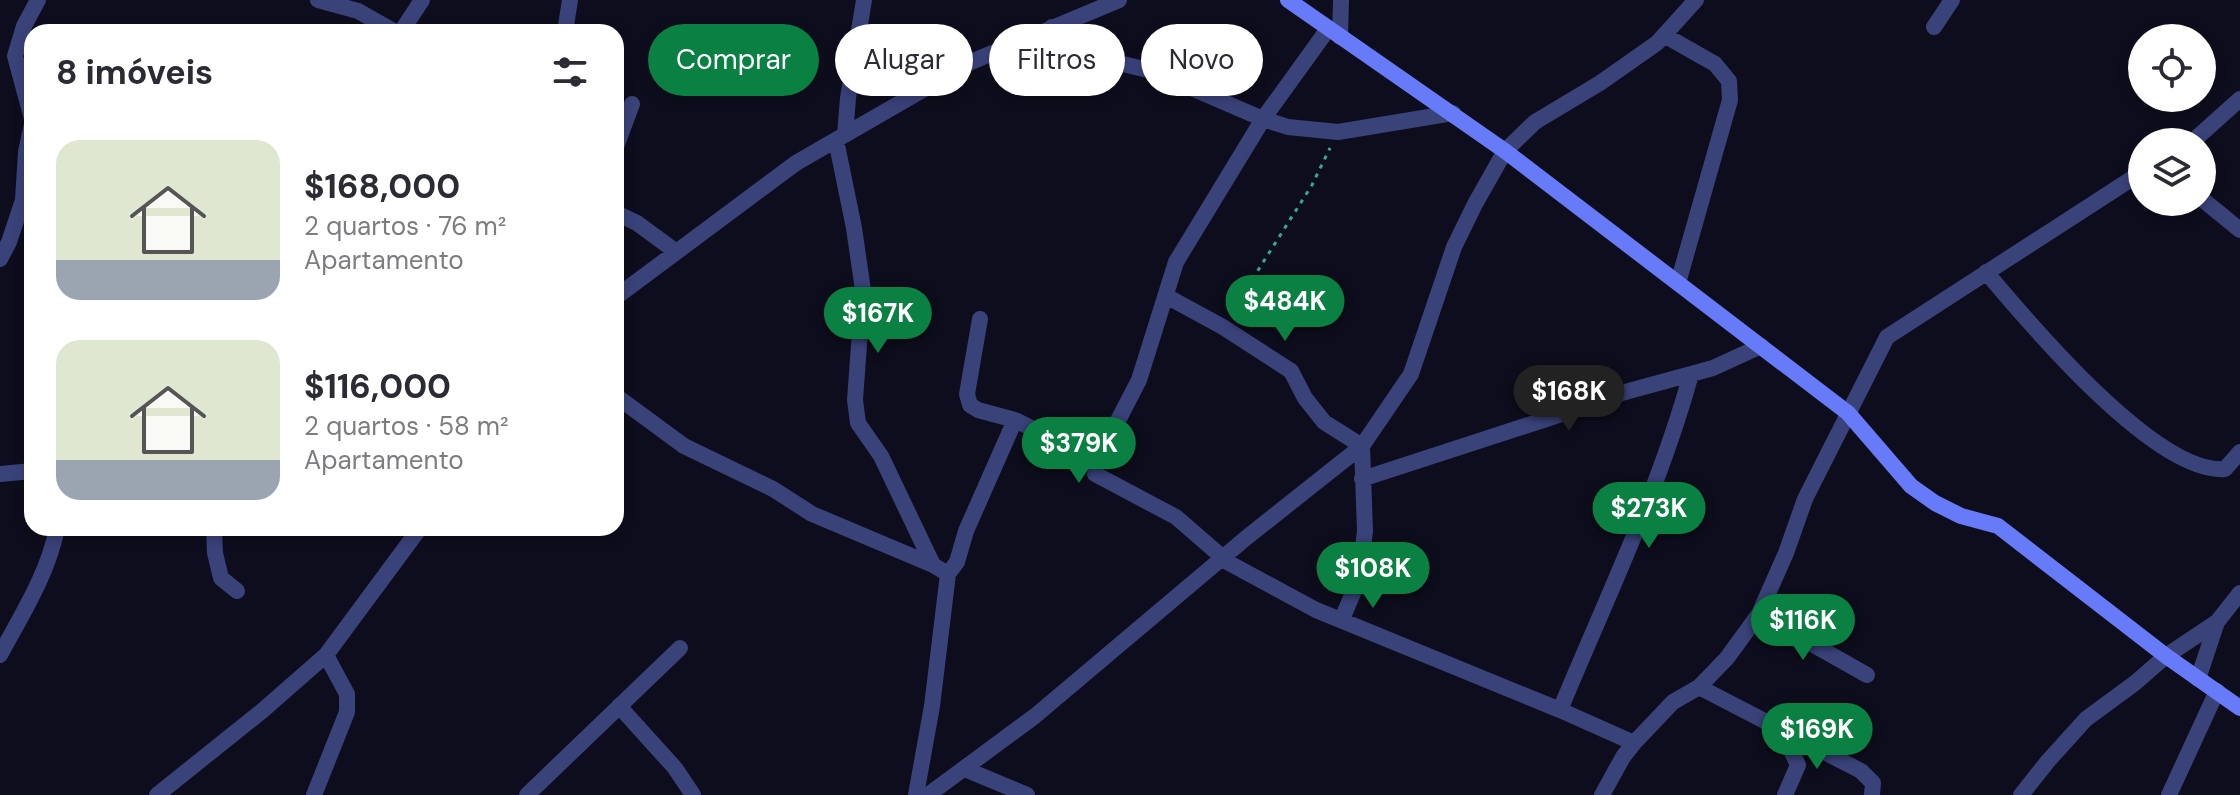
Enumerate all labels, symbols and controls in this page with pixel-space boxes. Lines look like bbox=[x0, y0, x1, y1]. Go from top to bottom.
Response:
chip: Comprar bbox=[648, 24, 819, 96]
chip: Alugar bbox=[835, 24, 973, 96]
chip: Filtros bbox=[989, 24, 1125, 96]
chip: Novo bbox=[1141, 24, 1263, 96]
map controls bbox=[2128, 24, 2216, 216]
button: locate bbox=[2128, 24, 2216, 112]
text: 8 imóveis bbox=[56, 50, 213, 95]
icon: filters bbox=[548, 50, 592, 94]
button: layers bbox=[2128, 128, 2216, 216]
text: $168,000 bbox=[304, 164, 460, 209]
icon: home bbox=[120, 172, 216, 268]
text: 2 quartos · 76 m² bbox=[304, 209, 506, 243]
text: Apartamento bbox=[304, 243, 464, 277]
pin: $484K bbox=[1229, 275, 1341, 343]
text: $484K bbox=[1244, 284, 1326, 318]
pin: $167K bbox=[822, 287, 934, 355]
text: $167K bbox=[842, 296, 914, 330]
text: $116,000 bbox=[304, 364, 451, 409]
pin: $168K bbox=[1513, 365, 1625, 433]
icon: home bbox=[120, 372, 216, 468]
text: $168K bbox=[1531, 374, 1607, 408]
text: 2 quartos · 58 m² bbox=[304, 409, 508, 443]
pin: $379K bbox=[1023, 417, 1135, 485]
text: $379K bbox=[1040, 426, 1118, 460]
text: Apartamento bbox=[304, 443, 464, 477]
pin: $273K bbox=[1593, 482, 1705, 550]
text: $273K bbox=[1611, 491, 1687, 525]
pin: $108K bbox=[1317, 542, 1429, 610]
text: $108K bbox=[1335, 551, 1411, 585]
pin: $116K bbox=[1747, 594, 1859, 662]
text: $116K bbox=[1769, 603, 1837, 637]
pin: $169K bbox=[1761, 703, 1873, 771]
text: $169K bbox=[1780, 712, 1854, 746]

